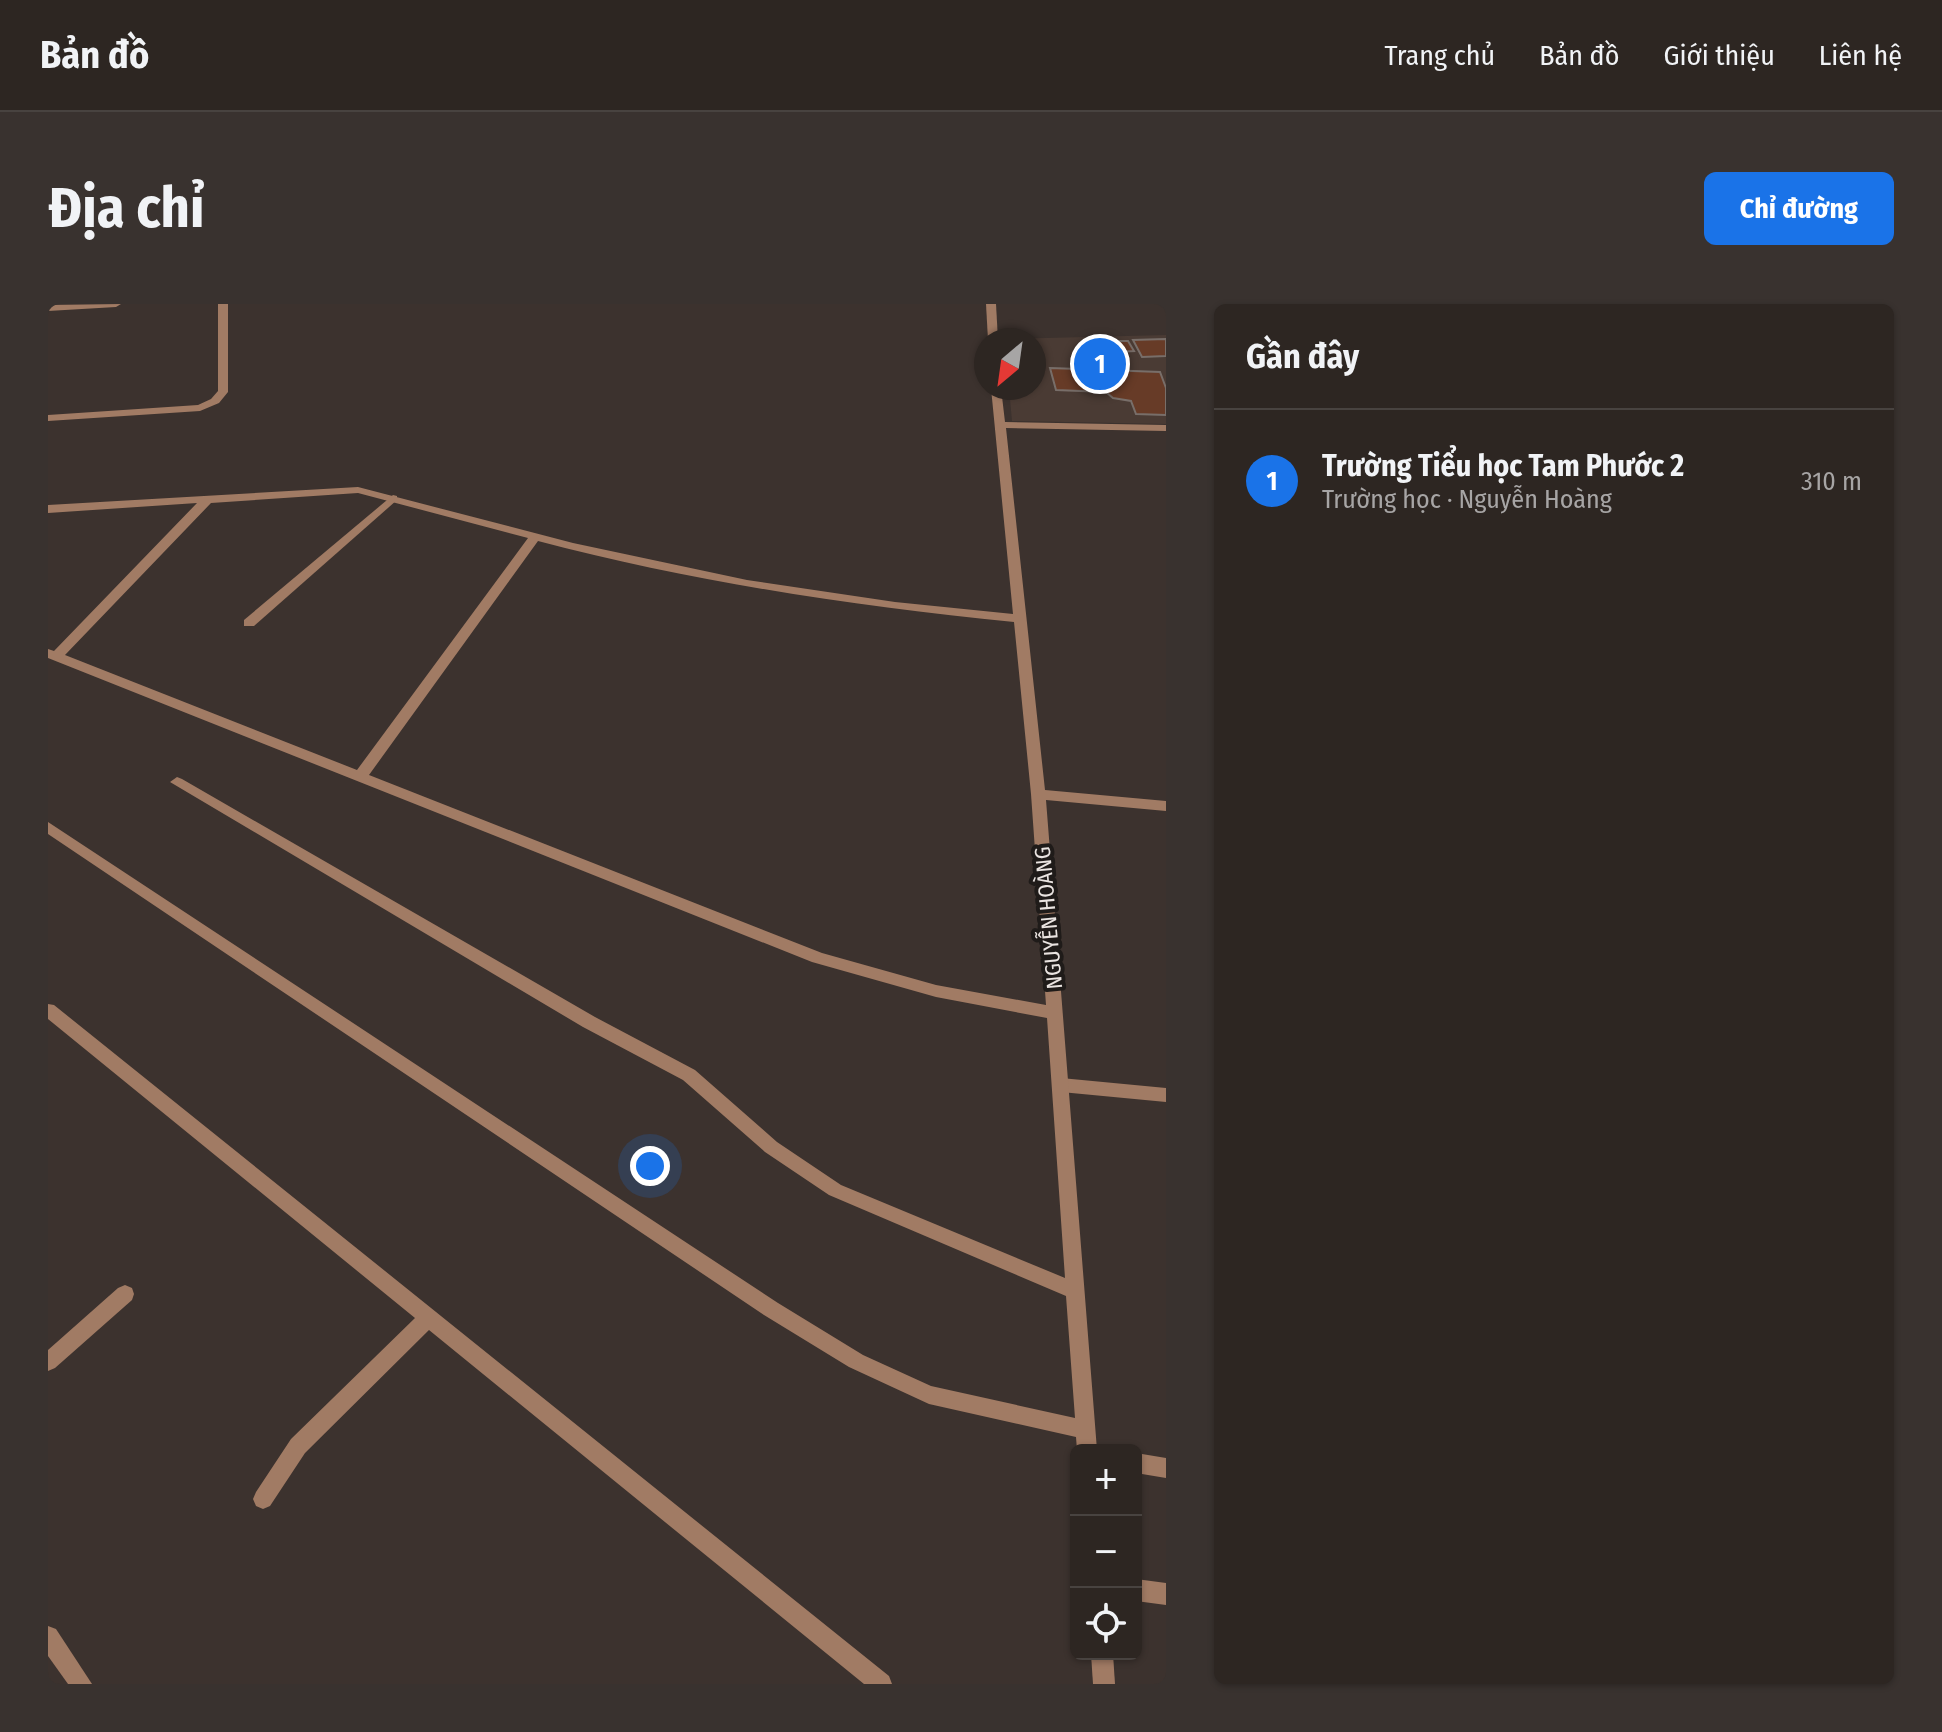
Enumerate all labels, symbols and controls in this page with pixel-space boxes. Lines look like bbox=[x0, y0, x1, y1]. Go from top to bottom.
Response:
text: Bản đồ bbox=[40, 32, 149, 78]
text: Trang chủ bbox=[1385, 39, 1495, 72]
text: Bản đồ bbox=[1539, 39, 1619, 72]
text: Giới thiệu bbox=[1663, 39, 1775, 72]
text: Liên hệ bbox=[1819, 39, 1902, 72]
button: Chỉ đường bbox=[1704, 172, 1894, 245]
text: Địa chỉ bbox=[48, 175, 204, 242]
north arrow bbox=[974, 328, 1046, 400]
pin: 1 bbox=[1074, 334, 1126, 394]
text: Gần đây bbox=[1246, 336, 1359, 377]
text: Trường Tiểu học Tam Phước 2 bbox=[1322, 448, 1684, 484]
text: 1 bbox=[1267, 466, 1278, 497]
text: 310 m bbox=[1801, 466, 1862, 497]
text: Trường học · Nguyễn Hoàng bbox=[1322, 484, 1612, 515]
street label: NGUYỄN HOÀNG bbox=[1026, 845, 1068, 991]
your location bbox=[630, 1146, 670, 1186]
map controls bbox=[1070, 1444, 1142, 1660]
button: + bbox=[1070, 1444, 1142, 1516]
button: − bbox=[1070, 1516, 1142, 1588]
button: locate bbox=[1070, 1588, 1142, 1660]

